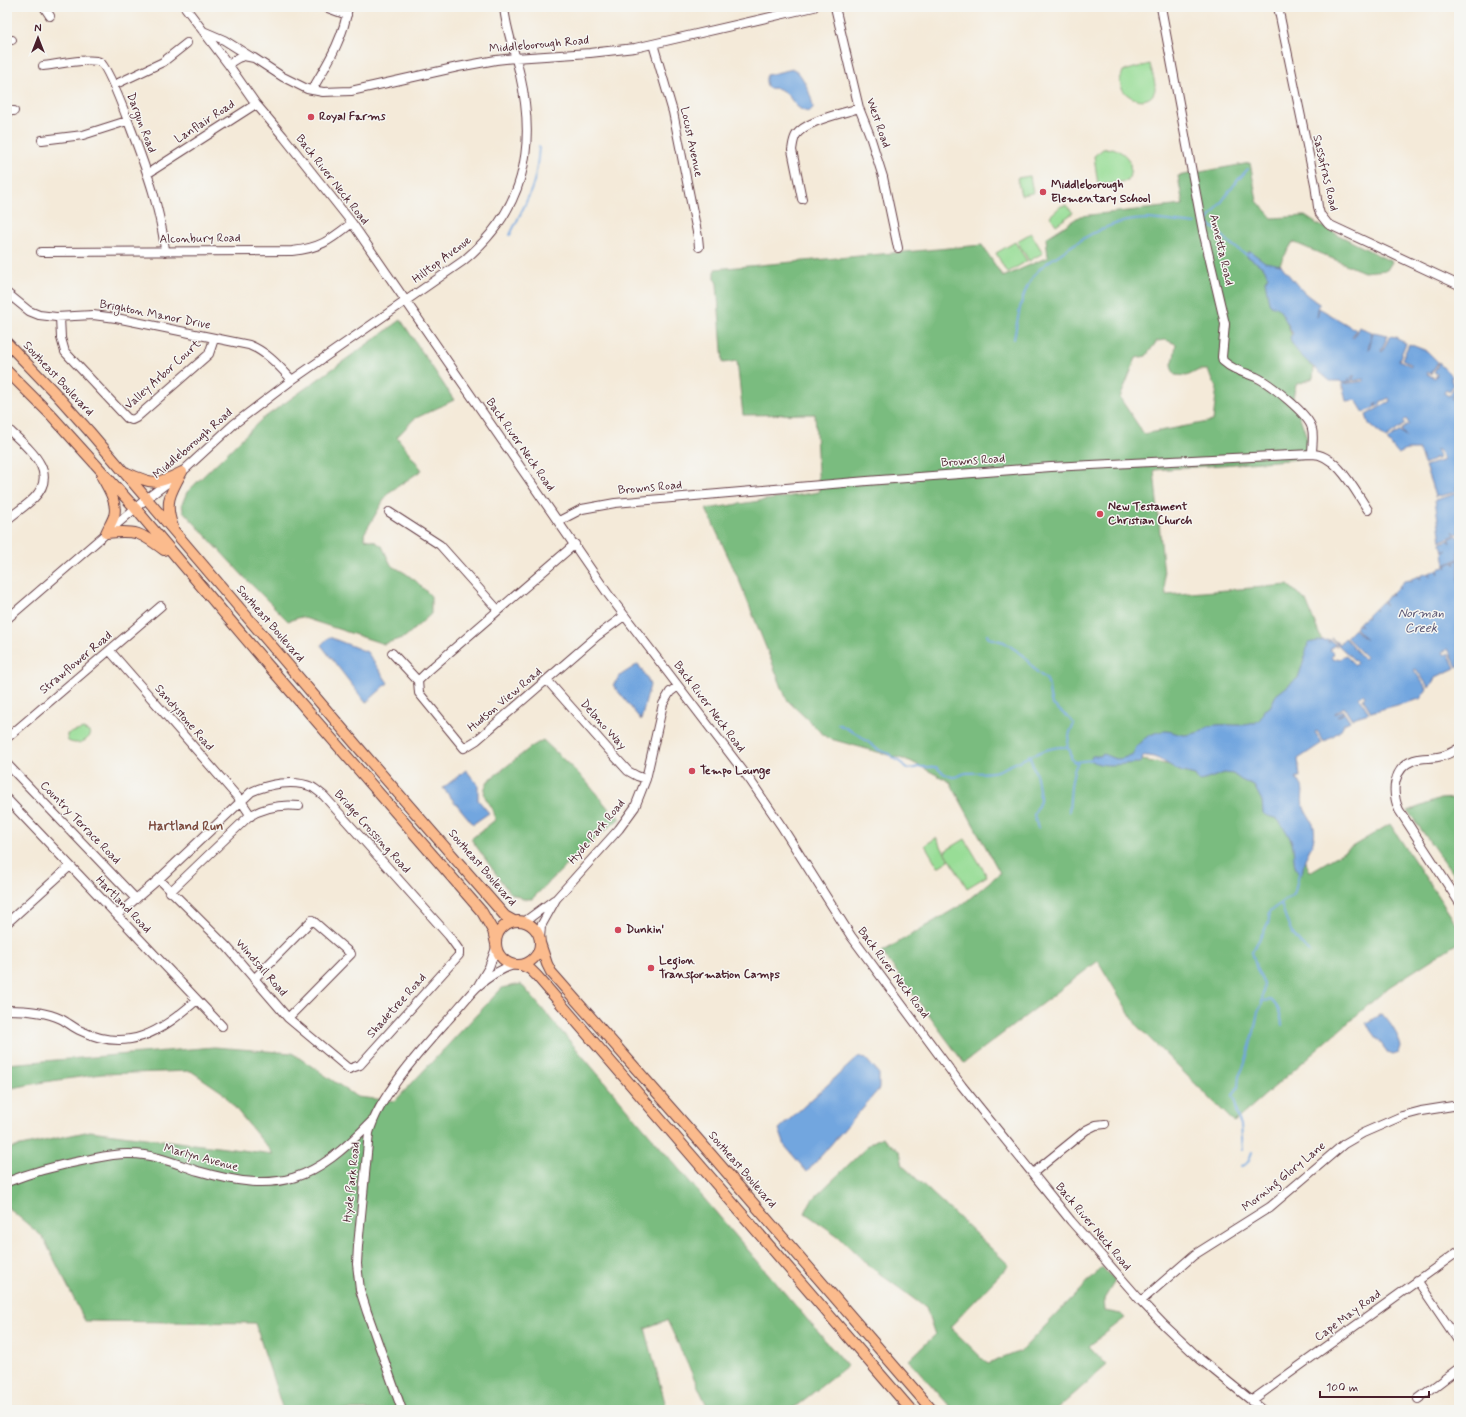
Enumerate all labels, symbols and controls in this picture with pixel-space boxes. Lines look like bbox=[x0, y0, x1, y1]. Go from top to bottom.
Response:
north arrow bbox=[18, 18, 58, 58]
text: N bbox=[34, 22, 42, 36]
street label: Middleborough Road bbox=[488, 33, 590, 57]
street label: Dargun Road bbox=[122, 91, 160, 155]
street label: West Road bbox=[862, 96, 894, 150]
street label: Lanflair Road bbox=[172, 97, 238, 147]
street label: Locust Avenue bbox=[676, 105, 706, 179]
place label: Royal Farms bbox=[319, 109, 386, 125]
marker: Royal Farms bbox=[306, 112, 316, 122]
street label: Back River Neck Road bbox=[292, 132, 372, 228]
street label: Sassafras Road bbox=[1308, 133, 1342, 213]
place label: Middleborough Elementary School bbox=[1051, 177, 1151, 207]
marker: Middleborough Elementary School bbox=[1038, 187, 1048, 197]
street label: Annetta Road bbox=[1205, 213, 1237, 287]
street label: Alconbury Road bbox=[159, 230, 241, 248]
street label: Hilltop Avenue bbox=[409, 232, 475, 288]
street label: Brighton Manor Drive bbox=[98, 296, 212, 334]
street label: Valley Arbor Court bbox=[121, 336, 205, 414]
street label: Southeast Boulevard bbox=[19, 338, 97, 420]
street label: Back River Neck Road bbox=[482, 395, 558, 495]
street label: Middleborough Road bbox=[150, 405, 236, 483]
street label: Browns Road bbox=[940, 451, 1006, 471]
street label: Browns Road bbox=[617, 477, 683, 499]
place label: New Testament Christian Church bbox=[1108, 499, 1193, 529]
marker: New Testament Christian Church bbox=[1095, 509, 1105, 519]
street label: Southeast Boulevard bbox=[232, 582, 308, 666]
water label: Norman Creek bbox=[1398, 605, 1445, 637]
street label: Strawflower Road bbox=[36, 628, 116, 698]
street label: Back River Neck Road bbox=[669, 658, 749, 756]
street label: Hudson View Road bbox=[464, 664, 546, 736]
street label: Sandystone Road bbox=[151, 681, 217, 755]
street label: Delano Way bbox=[576, 696, 630, 754]
place label: Tempo Lounge bbox=[700, 763, 771, 780]
marker: Tempo Lounge bbox=[687, 766, 697, 776]
street label: Country Terrace Road bbox=[36, 778, 124, 868]
street label: Bridge Crossing Road bbox=[330, 787, 414, 877]
street label: Hyde Park Road bbox=[565, 796, 629, 868]
district label: Hartland Run bbox=[149, 818, 223, 835]
street label: Southeast Boulevard bbox=[444, 826, 520, 910]
street label: Hartland Road bbox=[92, 873, 154, 937]
place label: Dunkin' bbox=[626, 922, 664, 938]
street label: Back River Neck Road bbox=[853, 924, 933, 1022]
marker: Dunkin' bbox=[613, 925, 623, 935]
street label: Windsail Road bbox=[232, 936, 290, 1000]
place label: Legion Transformation Camps bbox=[659, 953, 780, 984]
marker: Legion Transformation Camps bbox=[646, 963, 656, 973]
street label: Shadetree Road bbox=[364, 970, 430, 1042]
street label: Southeast Boulevard bbox=[704, 1128, 780, 1212]
street label: Morning Glory Lane bbox=[1239, 1138, 1330, 1216]
street label: Marlyn Avenue bbox=[162, 1140, 240, 1176]
street label: Hyde Park Road bbox=[340, 1141, 364, 1223]
street label: Back River Neck Road bbox=[1051, 1180, 1135, 1274]
street label: Cape May Road bbox=[1312, 1286, 1384, 1346]
scale bar bbox=[1320, 1373, 1429, 1399]
text: 100 m bbox=[1326, 1380, 1358, 1396]

